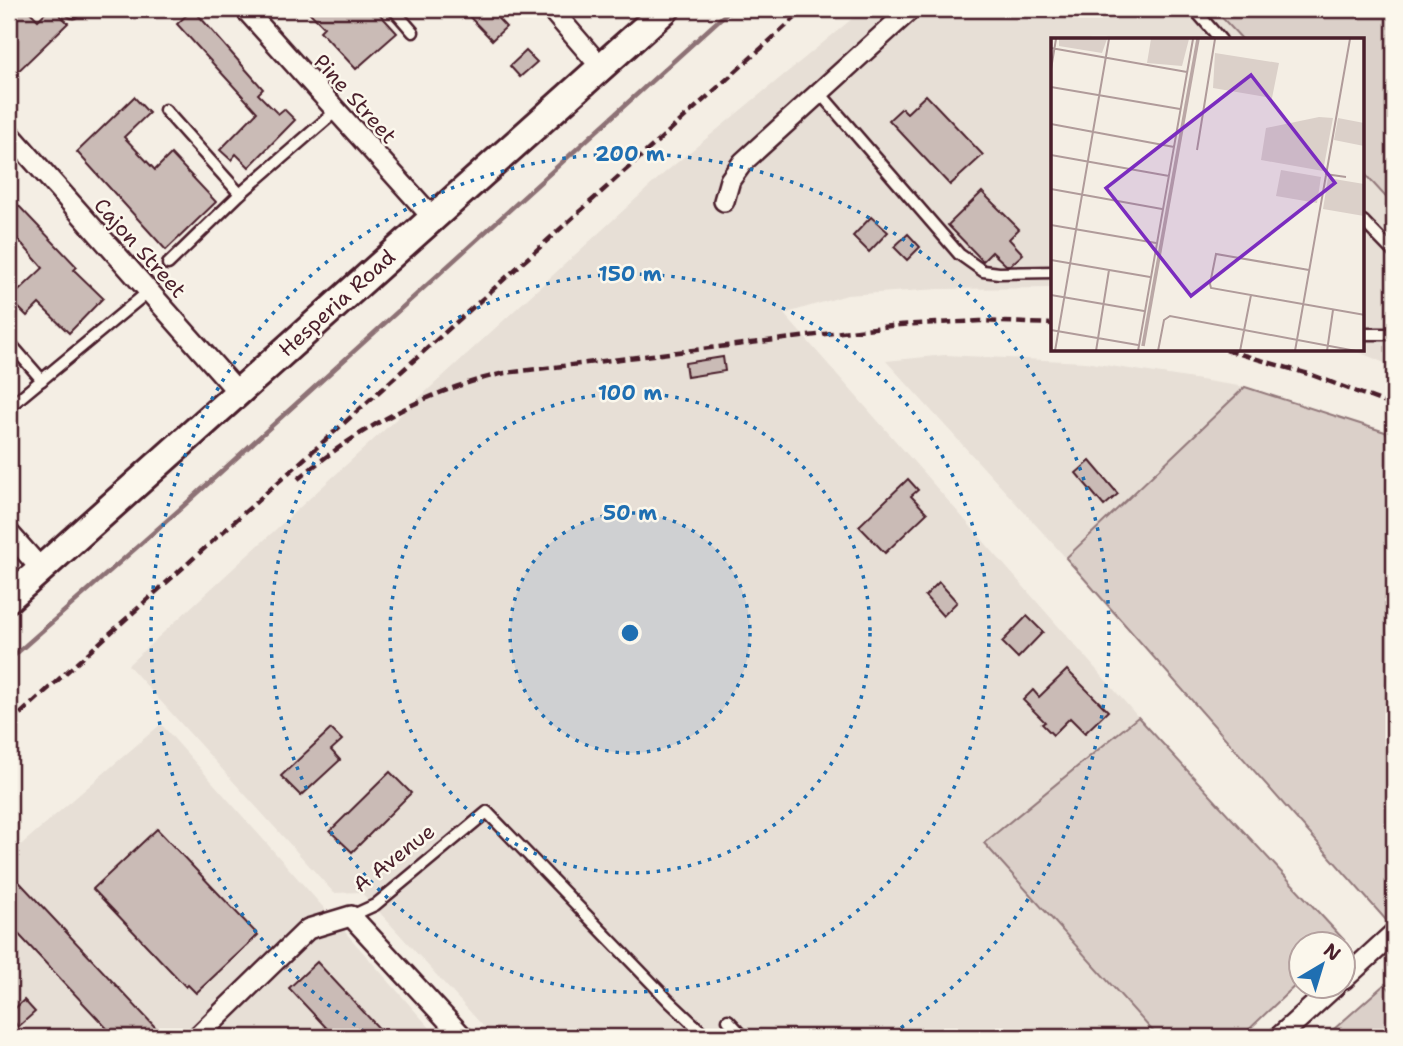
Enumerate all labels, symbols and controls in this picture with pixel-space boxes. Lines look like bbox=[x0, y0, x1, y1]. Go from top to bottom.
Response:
inset map bbox=[1051, 38, 1364, 352]
street label: Pine Street bbox=[307, 48, 403, 150]
text: 200 m bbox=[595, 140, 665, 168]
street label: Cajon Street bbox=[88, 192, 192, 304]
street label: Hesperia Road bbox=[273, 243, 401, 363]
text: 150 m bbox=[598, 260, 662, 288]
text: 100 m bbox=[598, 379, 662, 407]
text: 50 m bbox=[603, 499, 657, 527]
centre of rings bbox=[618, 621, 642, 645]
street label: A Avenue bbox=[347, 817, 441, 899]
north arrow bbox=[1288, 930, 1358, 1000]
text: N bbox=[1319, 938, 1346, 966]

